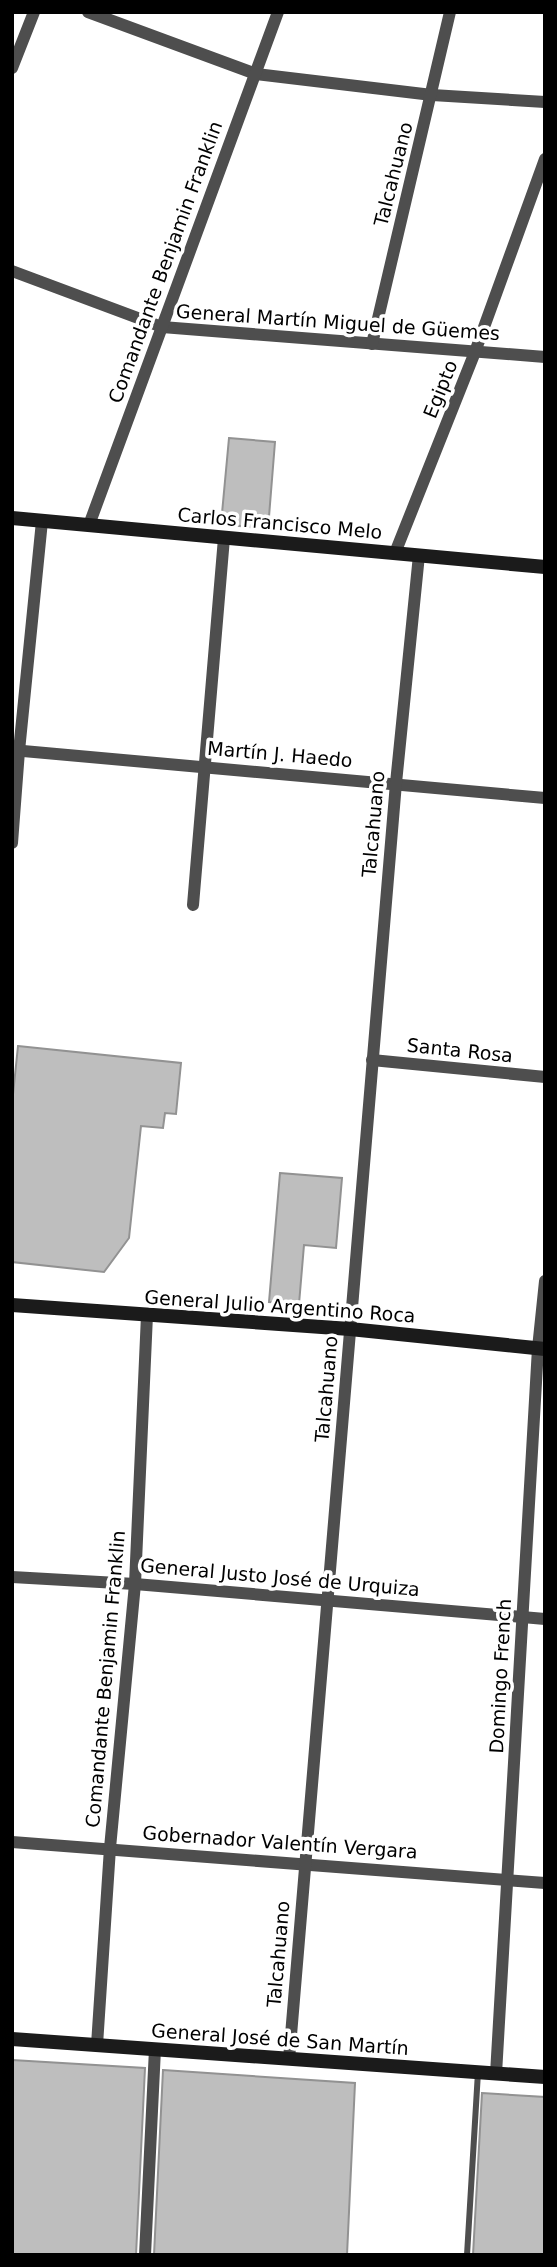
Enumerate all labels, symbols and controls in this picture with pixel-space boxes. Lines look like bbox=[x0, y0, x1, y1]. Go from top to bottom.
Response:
street label: Comandante Benjamin Franklin bbox=[104, 118, 226, 406]
street label: Talcahuano bbox=[369, 119, 417, 229]
street label: General Martín Miguel de Güemes bbox=[175, 300, 501, 344]
street label: Egipto bbox=[418, 357, 462, 421]
street label: Carlos Francisco Melo bbox=[177, 503, 383, 543]
street label: Martín J. Haedo bbox=[206, 737, 354, 771]
street label: Talcahuano bbox=[357, 770, 389, 879]
street label: Santa Rosa bbox=[406, 1033, 514, 1067]
street label: General Julio Argentino Roca bbox=[144, 1286, 416, 1326]
street label: Talcahuano bbox=[310, 1335, 342, 1444]
street label: Comandante Benjamin Franklin bbox=[81, 1529, 129, 1829]
street label: General Justo José de Urquiza bbox=[139, 1554, 421, 1600]
street label: Domingo French bbox=[485, 1598, 515, 1754]
street label: Gobernador Valentín Vergara bbox=[142, 1821, 418, 1863]
street label: Talcahuano bbox=[262, 1900, 294, 2009]
street label: General José de San Martín bbox=[151, 2019, 409, 2059]

